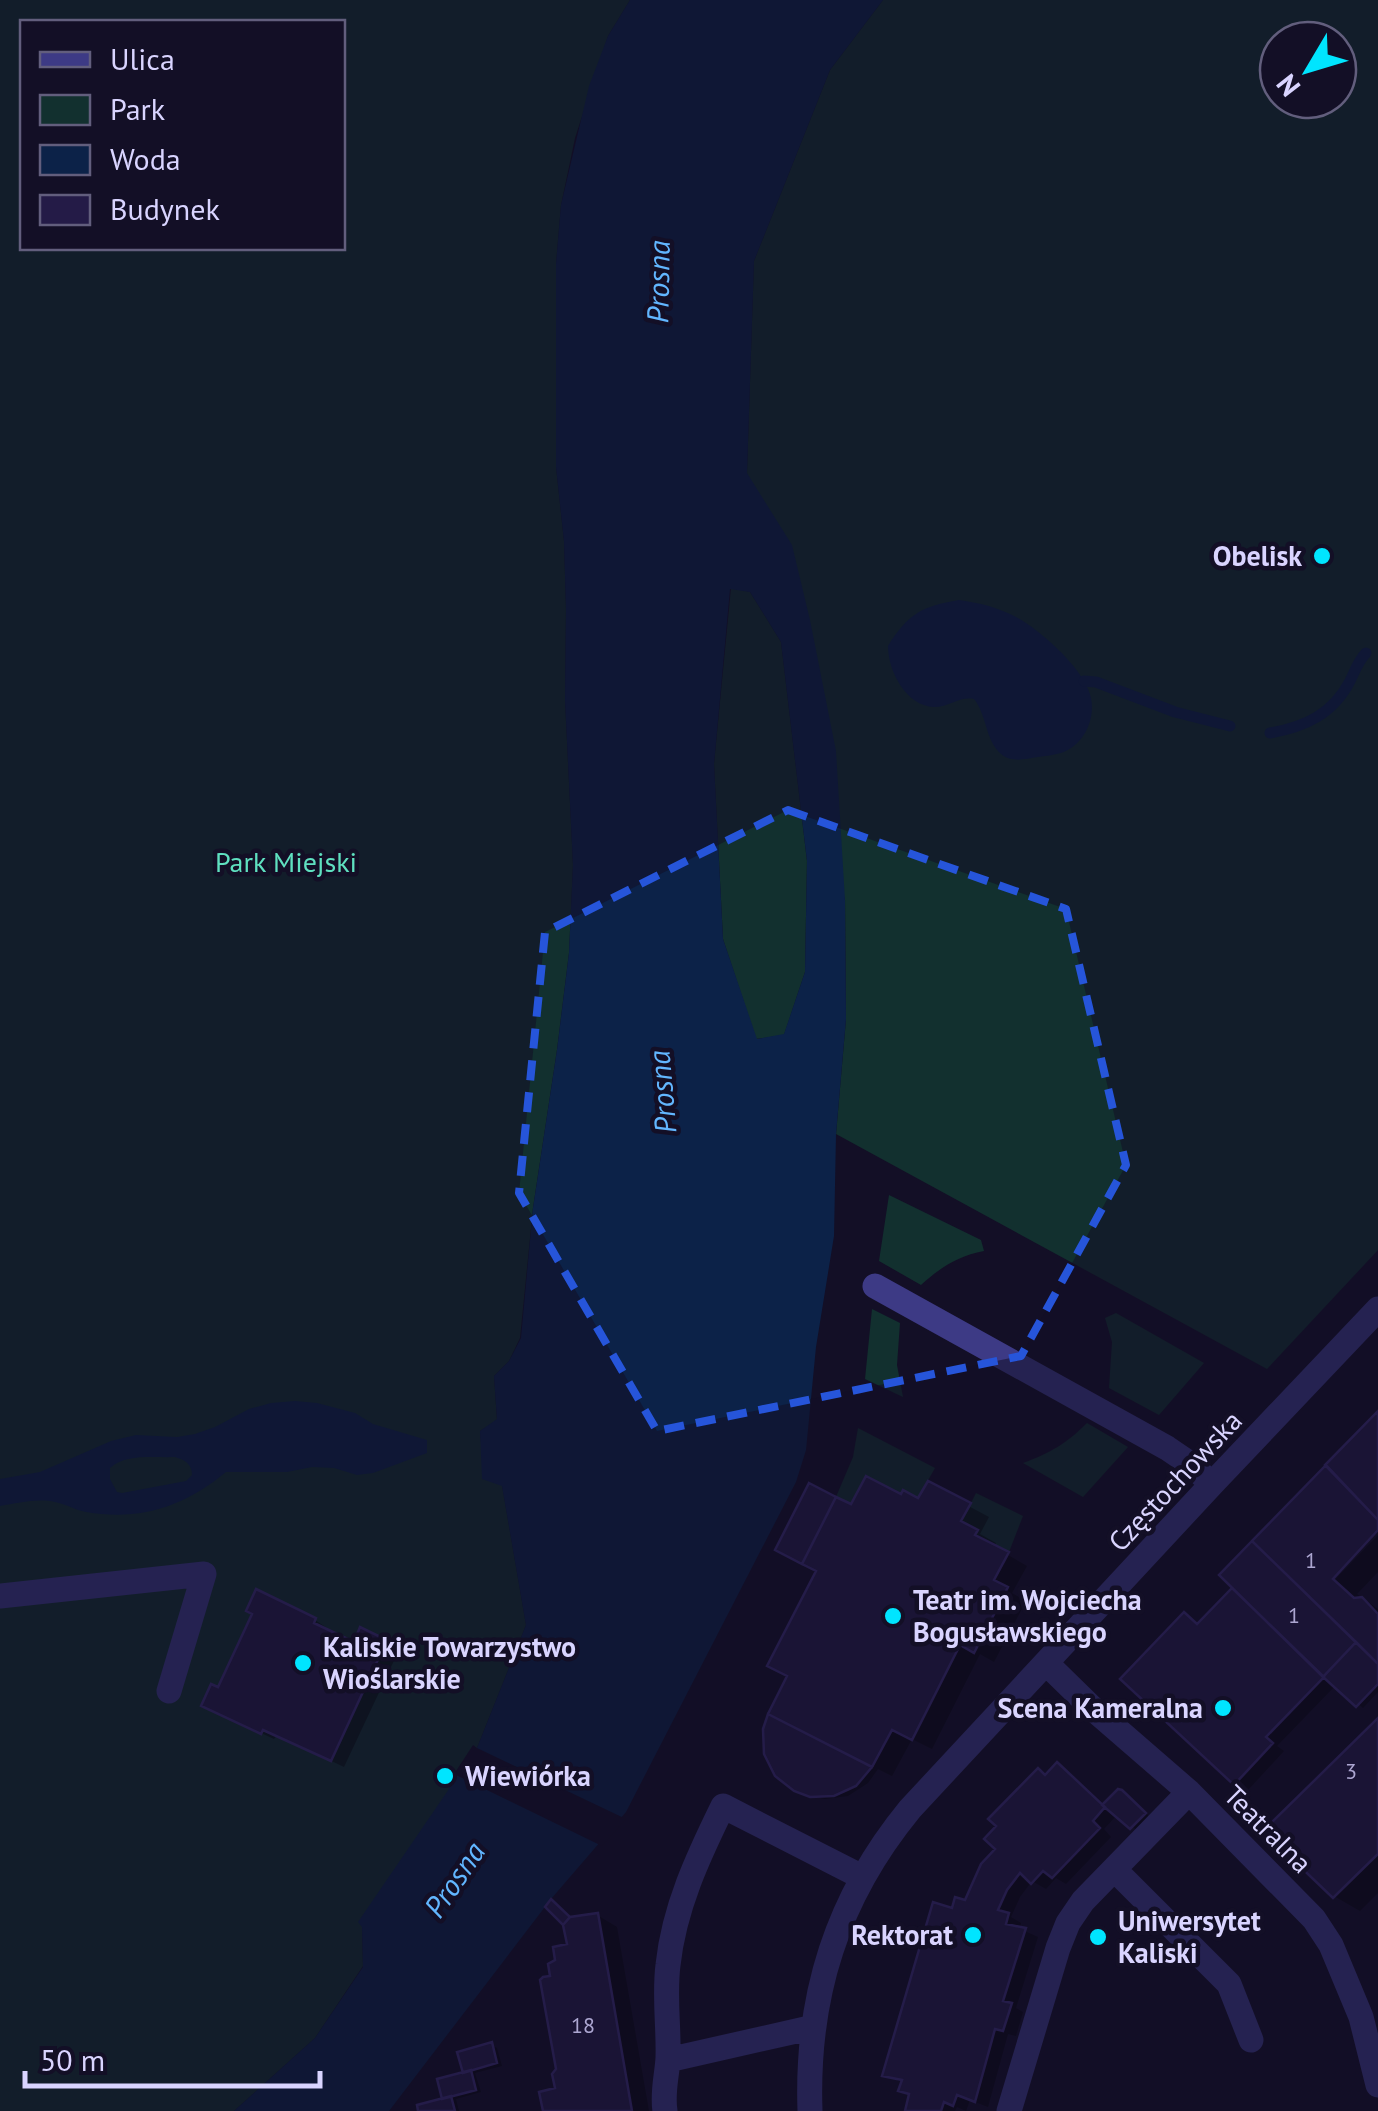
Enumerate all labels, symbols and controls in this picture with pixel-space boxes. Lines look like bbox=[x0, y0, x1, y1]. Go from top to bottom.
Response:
legend bbox=[20, 20, 345, 250]
north arrow bbox=[1258, 20, 1358, 120]
text: Ulica bbox=[110, 39, 175, 78]
text: N bbox=[1268, 67, 1308, 104]
text: Park bbox=[110, 89, 166, 128]
text: Woda bbox=[110, 139, 181, 178]
text: Budynek bbox=[110, 189, 220, 228]
water label: Prosna bbox=[637, 240, 678, 324]
place label: Obelisk bbox=[1213, 537, 1302, 574]
marker: Obelisk bbox=[1311, 545, 1333, 567]
park label: Park Miejski bbox=[215, 843, 357, 880]
water label: Prosna bbox=[638, 1049, 685, 1135]
street label: Częstochowska bbox=[1100, 1402, 1250, 1559]
house number: 1 bbox=[1305, 1546, 1317, 1574]
place label: Teatr im. Wojciecha Bogusławskiego bbox=[913, 1581, 1142, 1650]
house number: 1 bbox=[1288, 1601, 1300, 1629]
marker: Teatr im. Wojciecha Bogusławskiego bbox=[882, 1605, 904, 1627]
place label: Kaliskie Towarzystwo Wioślarskie bbox=[323, 1628, 576, 1697]
marker: Kaliskie Towarzystwo Wioślarskie bbox=[292, 1652, 314, 1674]
place label: Scena Kameralna bbox=[998, 1689, 1203, 1726]
marker: Scena Kameralna bbox=[1212, 1697, 1234, 1719]
place label: Wiewiórka bbox=[465, 1757, 591, 1794]
house number: 3 bbox=[1345, 1757, 1357, 1785]
marker: Wiewiórka bbox=[434, 1765, 456, 1787]
street label: Teatralna bbox=[1216, 1777, 1320, 1881]
water label: Prosna bbox=[414, 1834, 493, 1924]
place label: Uniwersytet Kaliski bbox=[1118, 1902, 1261, 1971]
place label: Rektorat bbox=[851, 1916, 953, 1953]
marker: Rektorat bbox=[962, 1924, 984, 1946]
marker: Uniwersytet Kaliski bbox=[1087, 1926, 1109, 1948]
house number: 18 bbox=[571, 2011, 595, 2039]
scale bar bbox=[25, 2026, 320, 2088]
text: 50 m bbox=[40, 2040, 105, 2079]

